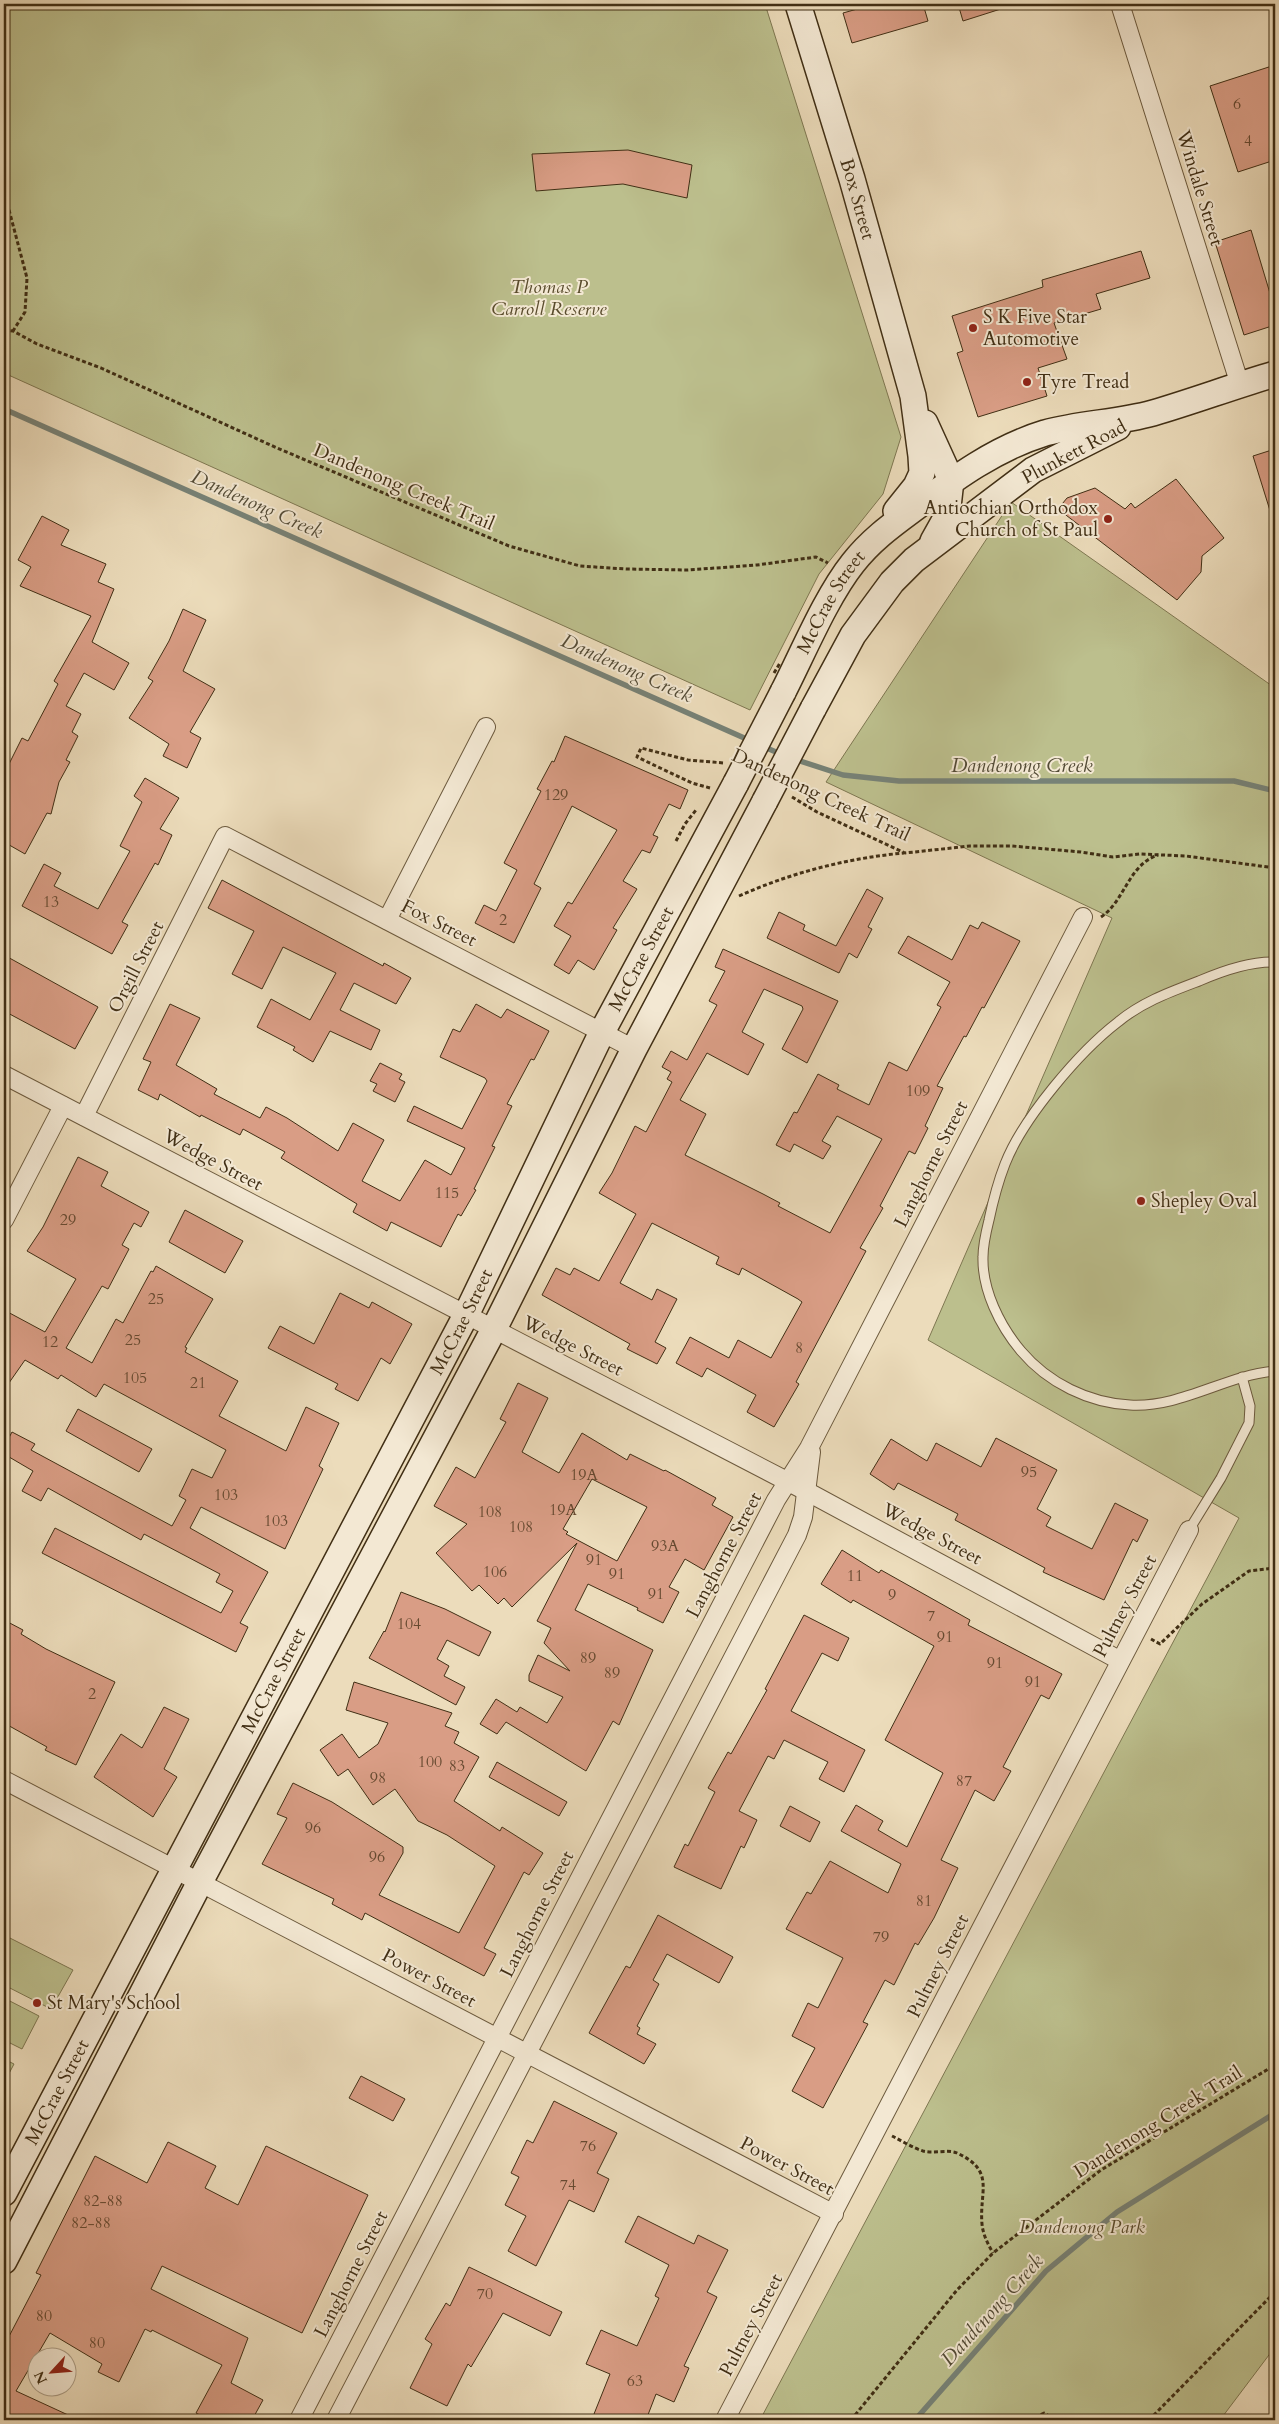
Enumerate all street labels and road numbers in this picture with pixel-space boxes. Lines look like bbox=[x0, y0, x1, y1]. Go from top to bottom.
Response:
street label: Windale Street bbox=[1170, 126, 1230, 249]
street label: Box Street bbox=[833, 155, 881, 243]
street label: Plunkett Road bbox=[1017, 414, 1131, 490]
street label: Dandenong Creek Trail bbox=[310, 437, 499, 537]
street label: McCrae Street bbox=[791, 544, 871, 658]
street label: Dandenong Creek Trail bbox=[728, 742, 915, 848]
street label: Fox Street bbox=[397, 893, 481, 953]
street label: McCrae Street bbox=[602, 902, 680, 1016]
street label: Orgill Street bbox=[102, 917, 170, 1017]
street label: Langhorne Street bbox=[888, 1096, 974, 1232]
street label: Wedge Street bbox=[158, 1122, 268, 1197]
street label: McCrae Street bbox=[424, 1265, 499, 1379]
street label: Wedge Street bbox=[517, 1309, 628, 1383]
street label: Langhorne Street bbox=[680, 1488, 768, 1622]
street label: Wedge Street bbox=[877, 1496, 987, 1571]
street label: Pultney Street bbox=[1087, 1550, 1163, 1662]
street label: McCrae Street bbox=[235, 1623, 312, 1738]
street label: Langhorne Street bbox=[494, 1846, 580, 1982]
street label: Pultney Street bbox=[901, 1910, 975, 2022]
street label: Power Street bbox=[377, 1942, 481, 2014]
street label: McCrae Street bbox=[19, 2035, 96, 2149]
street label: Dandenong Creek Trail bbox=[1069, 2059, 1247, 2184]
street label: Power Street bbox=[735, 2130, 839, 2202]
street label: Langhorne Street bbox=[308, 2206, 394, 2342]
street label: Pultney Street bbox=[713, 2269, 789, 2381]

